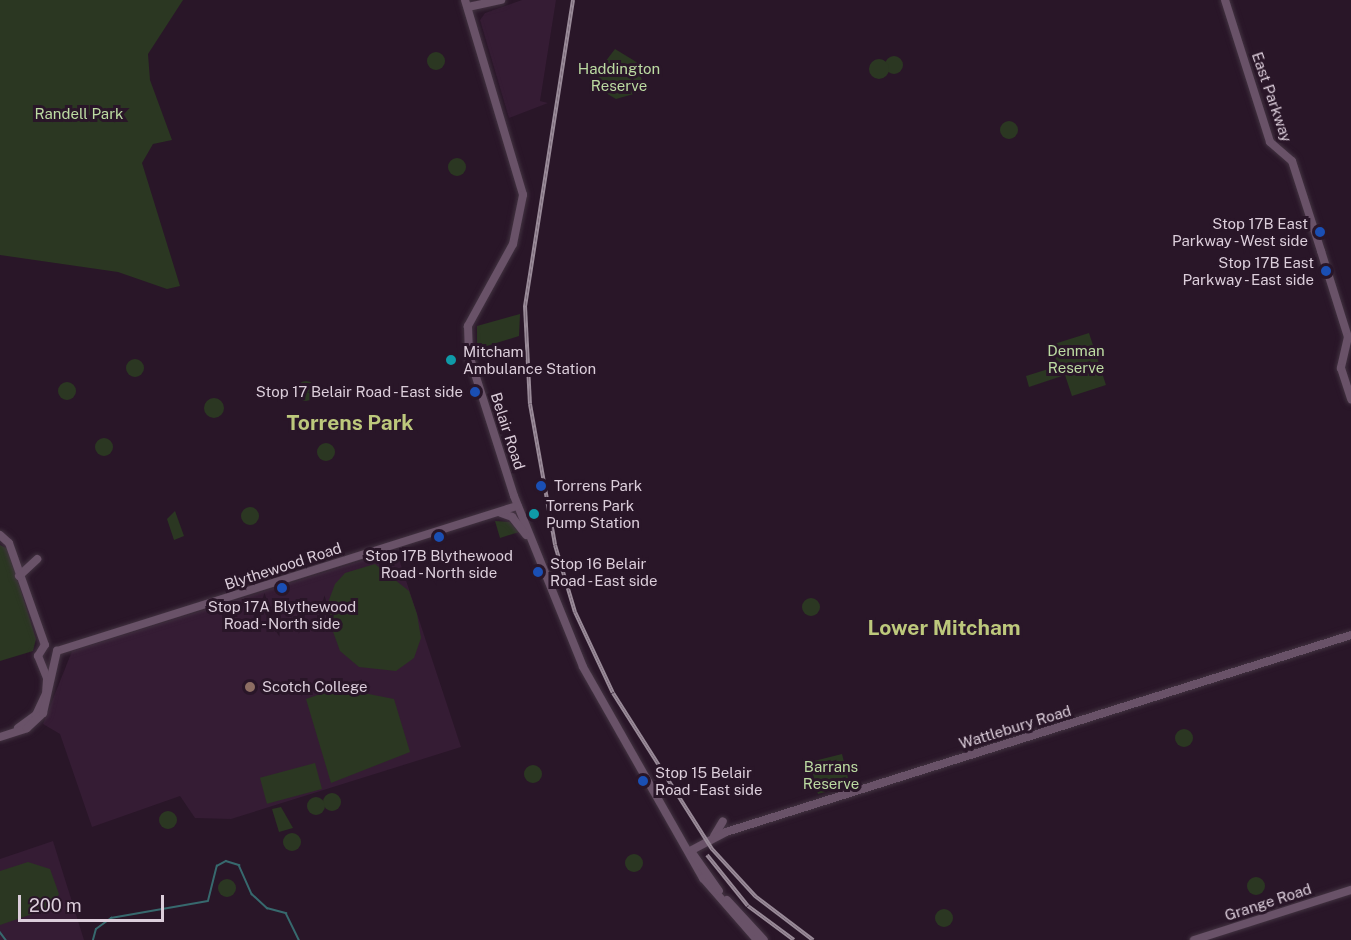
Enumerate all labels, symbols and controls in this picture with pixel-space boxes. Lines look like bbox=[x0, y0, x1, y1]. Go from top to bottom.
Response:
street label: East Parkway bbox=[1248, 50, 1296, 144]
park label: Haddington Reserve bbox=[578, 59, 660, 94]
park label: Randell Park bbox=[35, 105, 123, 123]
place label: Stop 17B East Parkway - West side bbox=[1168, 214, 1308, 249]
marker: Stop 17B East Parkway - West side bbox=[1313, 225, 1327, 239]
place label: Stop 17B East Parkway - East side bbox=[1178, 253, 1314, 288]
marker: Stop 17B East Parkway - East side bbox=[1319, 264, 1333, 278]
park label: Denman Reserve bbox=[1047, 341, 1105, 376]
place label: Mitcham Ambulance Station bbox=[463, 342, 596, 377]
marker: Mitcham Ambulance Station bbox=[444, 353, 458, 367]
place label: Stop 17 Belair Road - East side bbox=[252, 383, 463, 401]
marker: Stop 17 Belair Road - East side bbox=[468, 385, 482, 399]
street label: Belair Road bbox=[487, 390, 529, 472]
district label: Torrens Park bbox=[286, 410, 414, 436]
marker: Torrens Park bbox=[532, 477, 550, 495]
place label: Torrens Park bbox=[554, 477, 642, 495]
place label: Torrens Park Pump Station bbox=[546, 496, 640, 531]
marker: Torrens Park Pump Station bbox=[527, 507, 541, 521]
marker: Stop 17B Blythewood Road - North side bbox=[432, 530, 446, 544]
street label: Blythewood Road bbox=[222, 539, 344, 593]
place label: Stop 17B Blythewood Road - North side bbox=[365, 546, 513, 581]
place label: Stop 16 Belair Road - East side bbox=[550, 554, 662, 589]
marker: Stop 16 Belair Road - East side bbox=[531, 565, 545, 579]
marker: Stop 17A Blythewood Road - North side bbox=[275, 581, 289, 595]
place label: Stop 17A Blythewood Road - North side bbox=[208, 597, 356, 632]
district label: Lower Mitcham bbox=[867, 615, 1021, 641]
place label: Scotch College bbox=[262, 678, 368, 696]
marker: Scotch College bbox=[243, 680, 257, 694]
street label: Wattlebury Road bbox=[957, 701, 1073, 753]
park label: Barrans Reserve bbox=[803, 757, 859, 792]
place label: Stop 15 Belair Road - East side bbox=[655, 763, 767, 798]
marker: Stop 15 Belair Road - East side bbox=[636, 774, 650, 788]
street label: Grange Road bbox=[1222, 879, 1314, 925]
scale bar bbox=[21, 883, 166, 921]
text: 200 m bbox=[29, 895, 82, 916]

